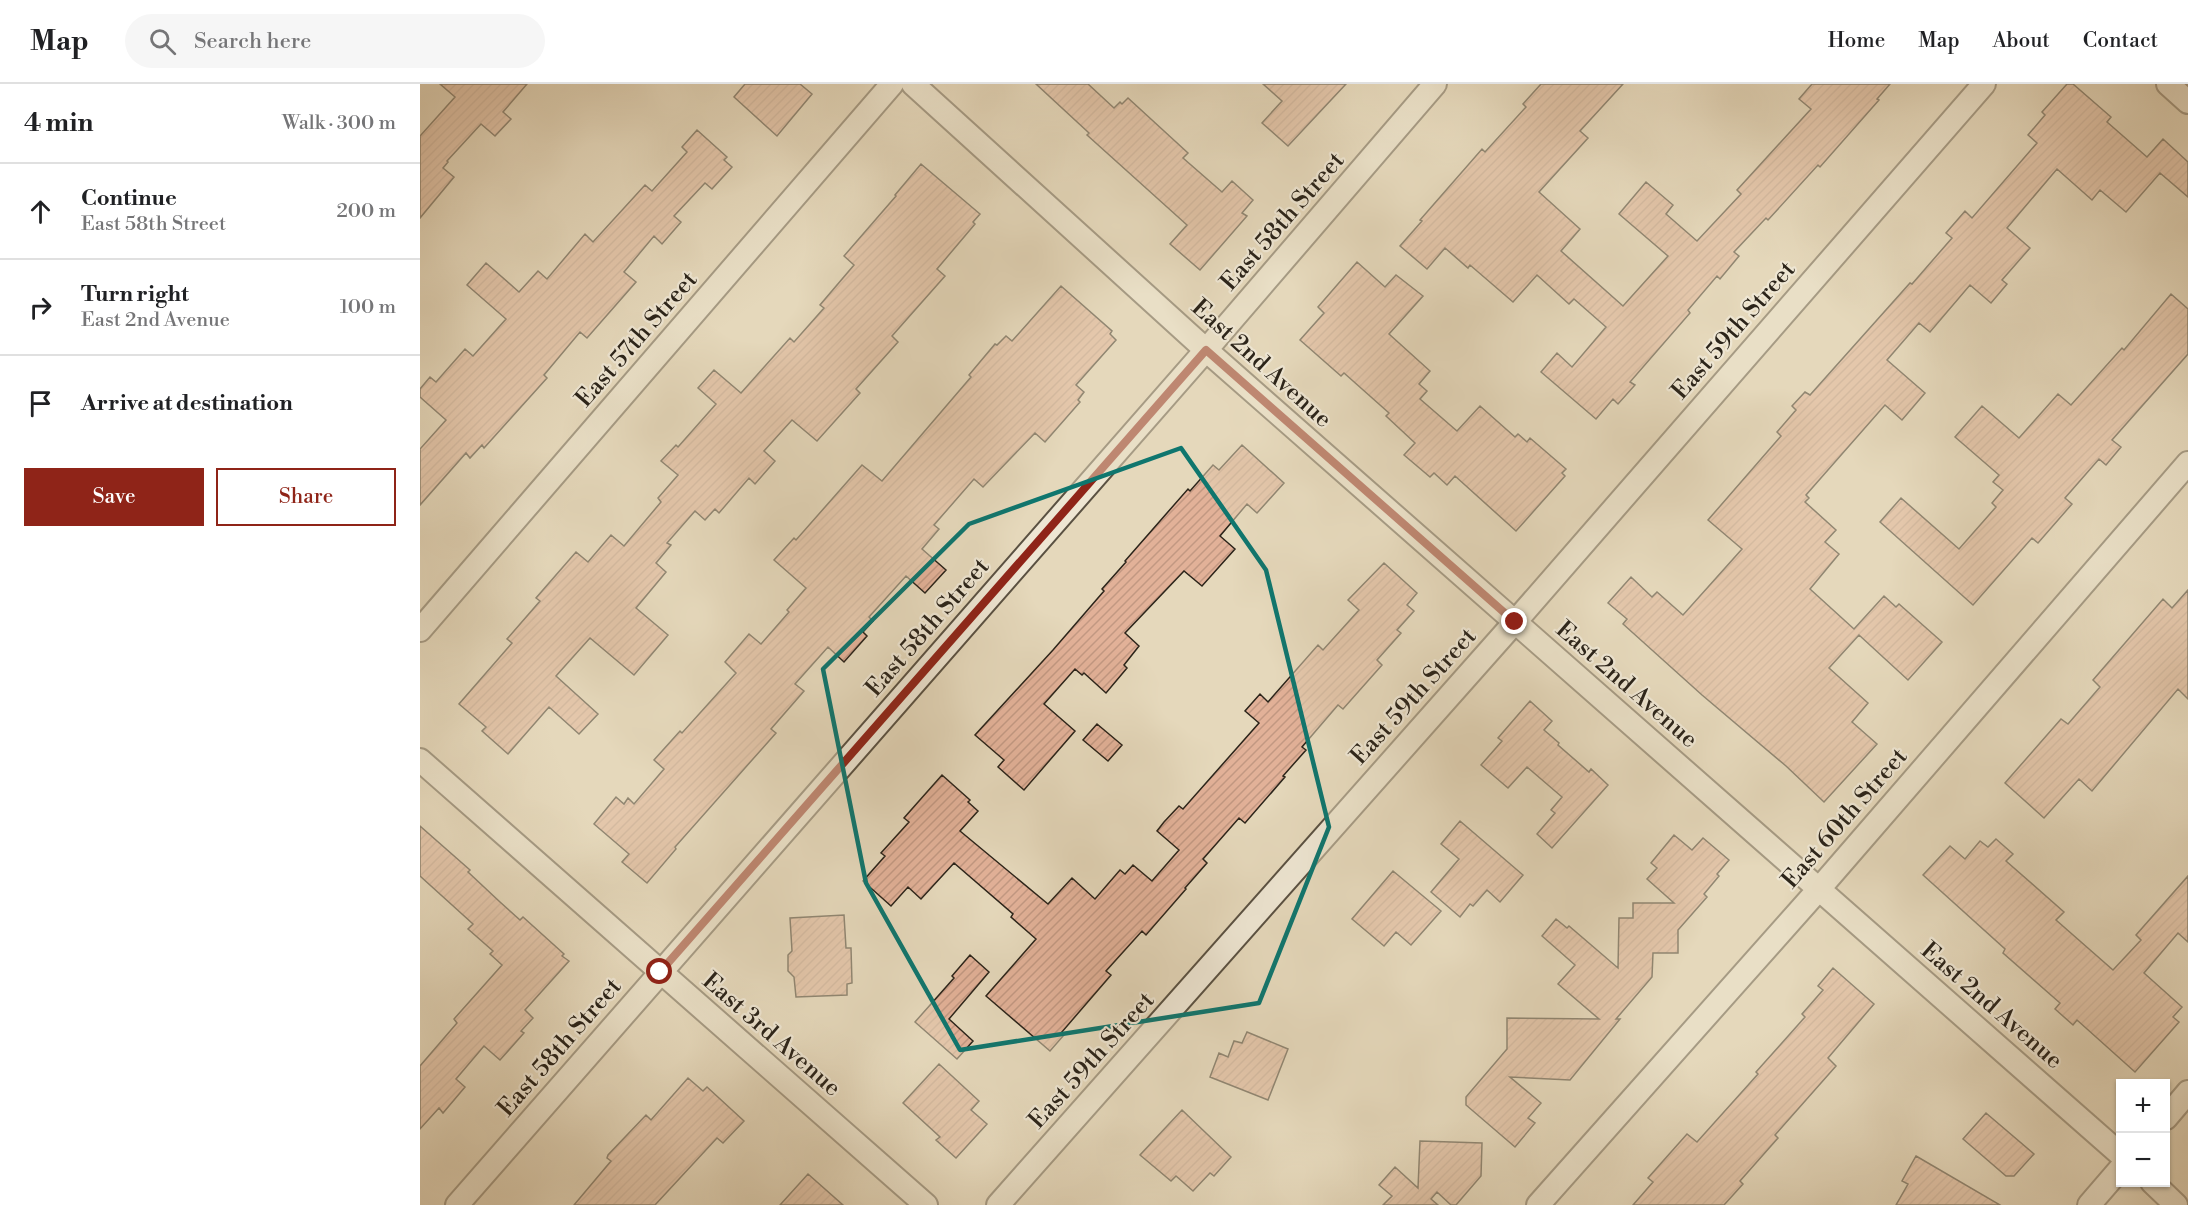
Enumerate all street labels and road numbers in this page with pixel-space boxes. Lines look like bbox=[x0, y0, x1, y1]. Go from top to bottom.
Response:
street label: East 58th Street bbox=[1214, 146, 1351, 297]
street label: East 59th Street bbox=[1665, 255, 1802, 406]
street label: East 57th Street bbox=[569, 265, 704, 414]
street label: East 2nd Avenue bbox=[1185, 293, 1338, 435]
street label: East 58th Street bbox=[859, 552, 996, 703]
street label: East 2nd Avenue bbox=[1549, 615, 1704, 755]
street label: East 59th Street bbox=[1344, 622, 1483, 771]
street label: East 60th Street bbox=[1776, 742, 1914, 895]
street label: East 2nd Avenue bbox=[1914, 936, 2069, 1076]
street label: East 3rd Avenue bbox=[696, 966, 847, 1103]
street label: East 58th Street bbox=[491, 972, 628, 1123]
street label: East 59th Street bbox=[1022, 986, 1161, 1135]

